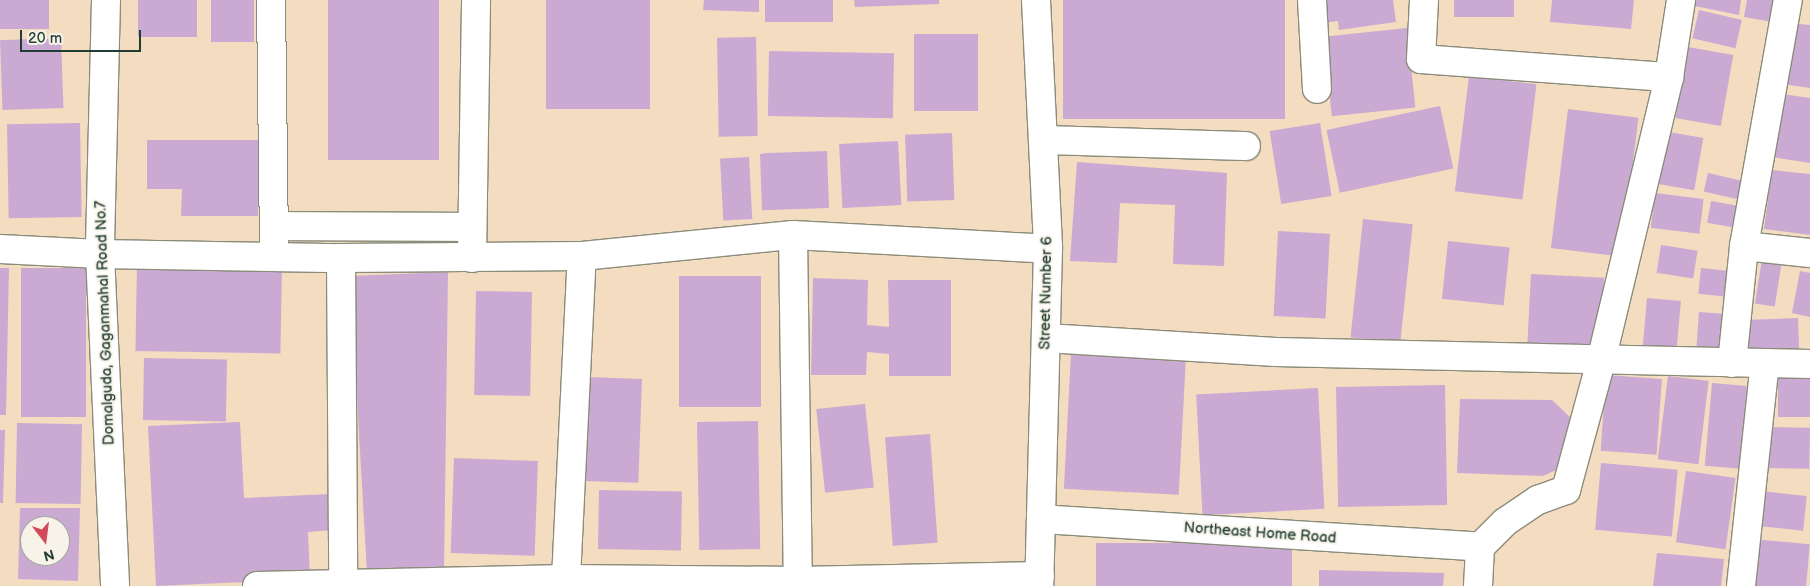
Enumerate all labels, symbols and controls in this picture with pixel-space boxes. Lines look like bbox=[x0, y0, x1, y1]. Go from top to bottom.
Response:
scale bar bbox=[22, 20, 144, 52]
text: 20 m bbox=[28, 29, 62, 48]
street label: Domalguda, Gaganmahal Road No.7 bbox=[92, 200, 118, 446]
street label: Street Number 6 bbox=[1036, 236, 1056, 350]
north arrow bbox=[20, 516, 70, 566]
street label: Northeast Home Road bbox=[1183, 519, 1337, 547]
text: N bbox=[41, 545, 56, 565]

